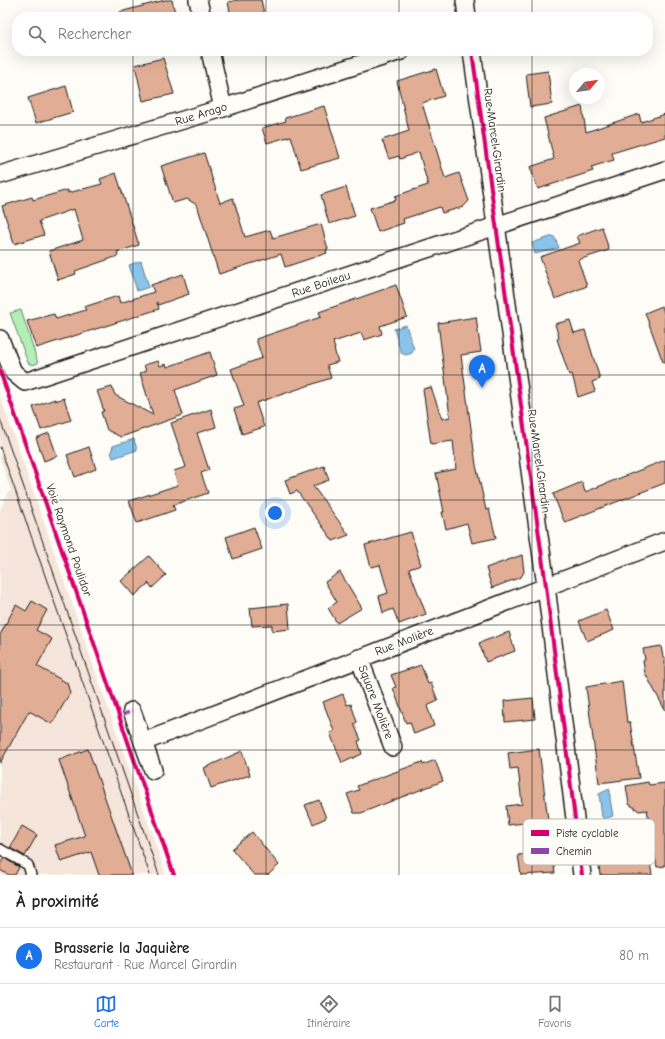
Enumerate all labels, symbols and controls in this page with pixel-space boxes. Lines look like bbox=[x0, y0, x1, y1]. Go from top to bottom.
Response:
search box bbox=[12, 12, 653, 56]
icon: search bbox=[26, 23, 48, 45]
text: Rechercher bbox=[58, 25, 131, 43]
north arrow bbox=[569, 68, 605, 104]
street label: Rue Marcel Girardin bbox=[481, 87, 509, 193]
street label: Rue Arago bbox=[173, 99, 229, 129]
street label: Rue Boileau bbox=[290, 268, 352, 300]
pin: A bbox=[469, 355, 495, 388]
street label: Rue Marcel Girardin bbox=[525, 408, 553, 514]
street label: Voie Raymond Poulidor bbox=[43, 482, 95, 598]
your location bbox=[265, 503, 285, 523]
street label: Rue Molière bbox=[373, 623, 435, 659]
street label: Square Molière bbox=[355, 663, 397, 741]
legend bbox=[523, 819, 655, 865]
text: Piste cyclable bbox=[556, 827, 619, 840]
text: Chemin bbox=[556, 845, 592, 858]
text: À proximité bbox=[16, 892, 99, 911]
text: Brasserie la Jaquière bbox=[54, 939, 189, 957]
text: A bbox=[25, 948, 33, 963]
text: 80 m bbox=[619, 948, 649, 963]
text: Restaurant · Rue Marcel Girardin bbox=[54, 957, 237, 972]
tab: Carte bbox=[94, 993, 119, 1030]
tab: Itinéraire bbox=[307, 993, 350, 1030]
tab: Favoris bbox=[538, 993, 571, 1030]

